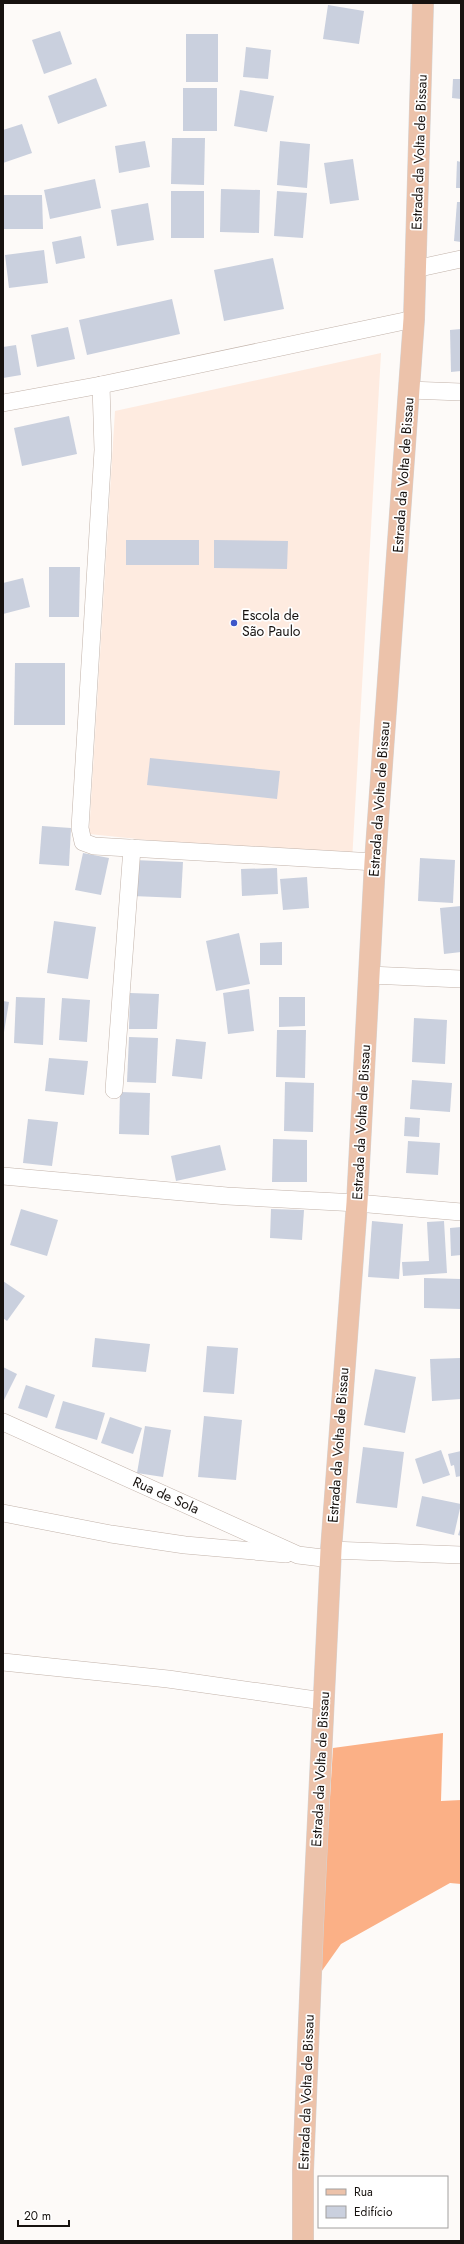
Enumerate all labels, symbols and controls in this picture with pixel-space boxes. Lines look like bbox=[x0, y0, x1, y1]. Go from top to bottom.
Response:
street label: Estrada da Volta de Bissau bbox=[406, 74, 432, 230]
street label: Estrada da Volta de Bissau bbox=[388, 397, 418, 553]
place label: Escola de São Paulo bbox=[242, 605, 301, 641]
marker: Escola de São Paulo bbox=[229, 618, 239, 628]
street label: Estrada da Volta de Bissau bbox=[364, 721, 394, 877]
street label: Estrada da Volta de Bissau bbox=[347, 1044, 375, 1200]
street label: Estrada da Volta de Bissau bbox=[323, 1367, 353, 1523]
street label: Rua de Sola bbox=[130, 1471, 202, 1519]
street label: Estrada da Volta de Bissau bbox=[306, 1691, 334, 1847]
street label: Estrada da Volta de Bissau bbox=[293, 2014, 319, 2170]
legend bbox=[318, 2176, 448, 2228]
text: Rua bbox=[354, 2183, 373, 2201]
scale bar bbox=[18, 2202, 69, 2228]
text: Edifício bbox=[354, 2203, 393, 2221]
text: 20 m bbox=[24, 2207, 51, 2225]

